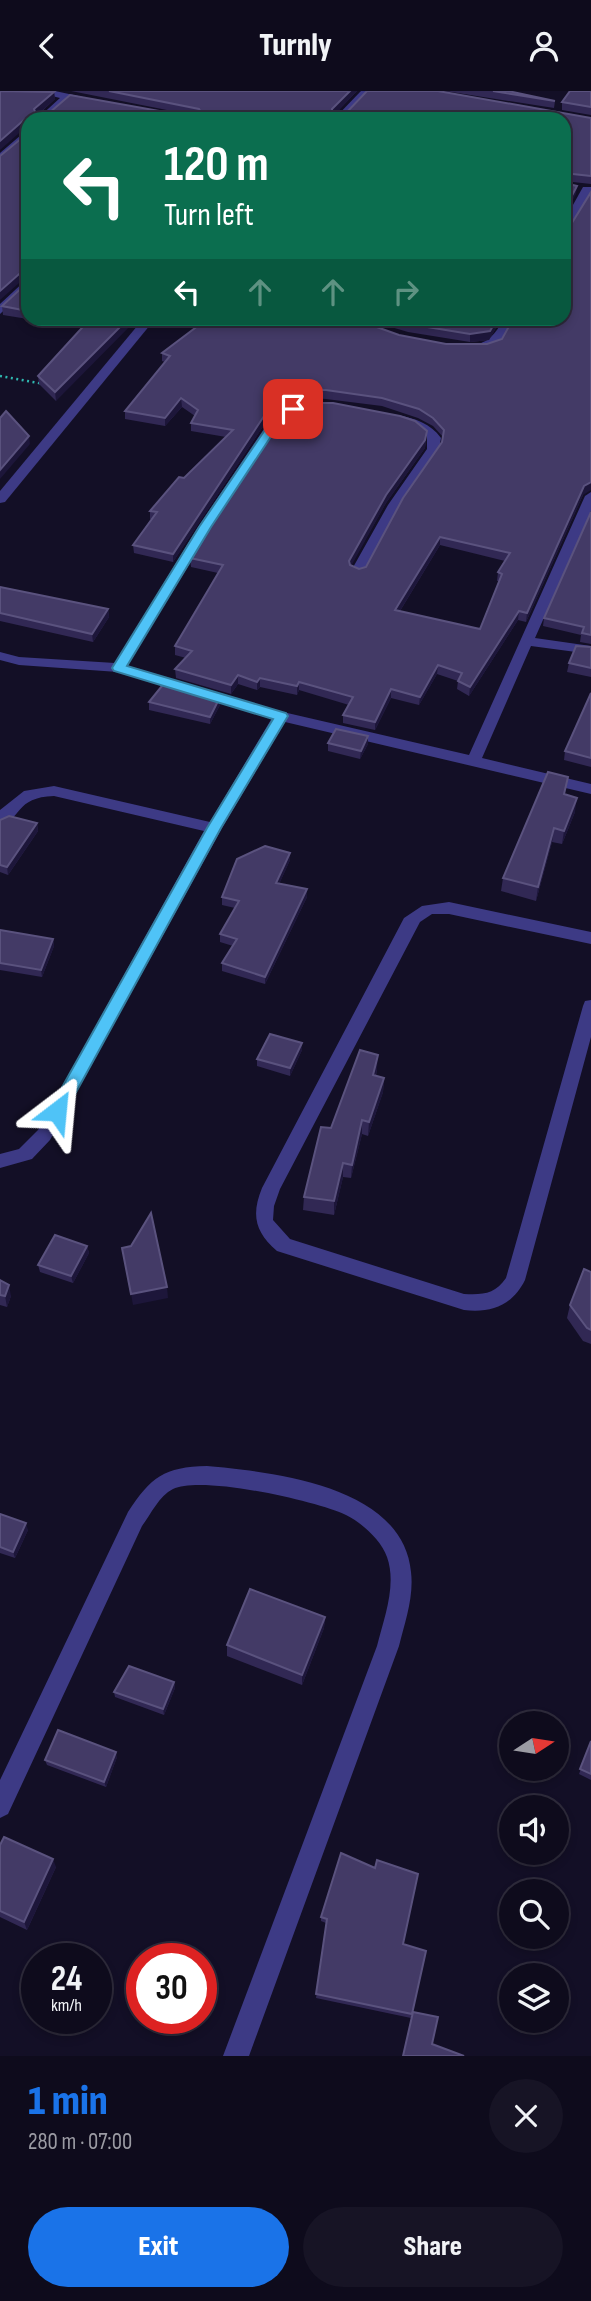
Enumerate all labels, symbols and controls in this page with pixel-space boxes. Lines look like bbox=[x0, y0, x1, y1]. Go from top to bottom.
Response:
text: Turnly bbox=[259, 26, 332, 65]
icon: back bbox=[28, 27, 66, 65]
icon: person bbox=[525, 27, 563, 65]
text: 120 m bbox=[164, 136, 269, 195]
icon: left bbox=[49, 140, 140, 231]
text: Turn left bbox=[164, 196, 254, 235]
icon: left bbox=[168, 273, 206, 311]
icon: ahead bbox=[241, 273, 279, 311]
icon: ahead bbox=[314, 273, 352, 311]
icon: right bbox=[387, 273, 425, 311]
pin bbox=[263, 379, 323, 439]
icon: arrive bbox=[274, 390, 312, 428]
position arrow bbox=[20, 1074, 94, 1148]
north arrow bbox=[499, 1711, 569, 1781]
map controls bbox=[499, 1711, 569, 2033]
button: sound bbox=[499, 1795, 569, 1865]
button: search bbox=[499, 1879, 569, 1949]
speed limit sign: 30 bbox=[126, 1943, 217, 2034]
text: 24 bbox=[51, 1958, 82, 2001]
button: layers bbox=[499, 1963, 569, 2033]
text: km/h bbox=[51, 1995, 82, 2016]
text: 1 min bbox=[28, 2076, 108, 2127]
button: close bbox=[489, 2079, 563, 2153]
text: 280 m · 07:00 bbox=[28, 2128, 132, 2156]
button: Exit bbox=[28, 2207, 289, 2287]
button: Share bbox=[303, 2207, 563, 2287]

